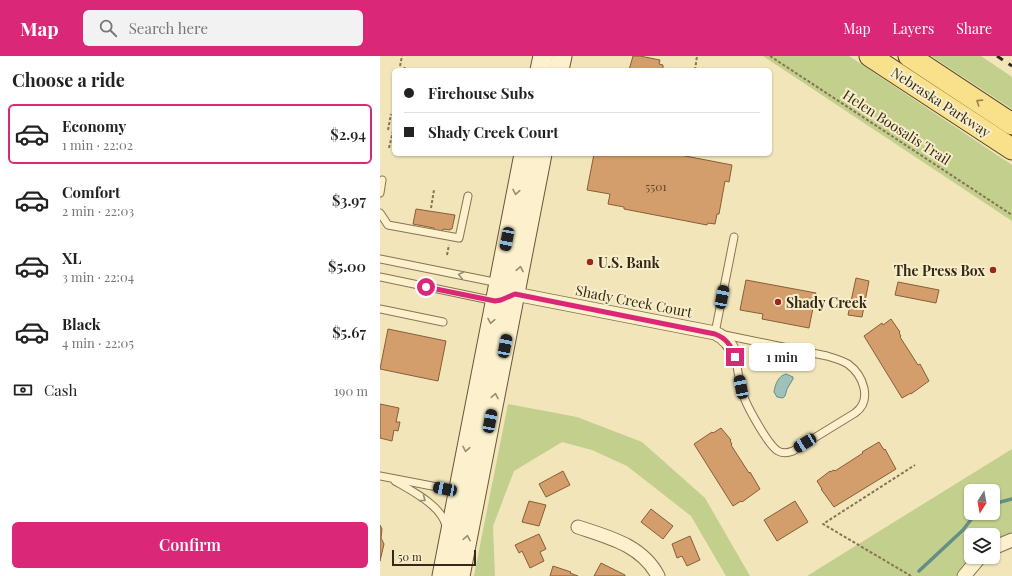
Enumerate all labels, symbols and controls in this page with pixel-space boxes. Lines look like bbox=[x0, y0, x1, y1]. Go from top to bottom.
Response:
search box bbox=[83, 10, 363, 46]
text: Map bbox=[20, 15, 59, 41]
icon: search bbox=[97, 17, 119, 39]
text: Search here bbox=[129, 18, 208, 38]
text: Map bbox=[843, 19, 871, 38]
text: Layers bbox=[893, 19, 934, 38]
text: Share bbox=[956, 19, 992, 38]
street label: Nebraska Parkway bbox=[887, 63, 995, 141]
text: Choose a ride bbox=[12, 68, 125, 92]
text: Firehouse Subs bbox=[428, 83, 534, 103]
street label: Helen Boosalis Trail bbox=[839, 85, 955, 169]
one-way arrow bbox=[977, 100, 984, 107]
icon: car bbox=[14, 116, 50, 152]
text: Economy bbox=[62, 116, 126, 136]
text: Shady Creek Court bbox=[428, 122, 559, 142]
text: $2.94 bbox=[330, 124, 366, 144]
text: 1 min · 22:02 bbox=[62, 136, 133, 153]
house number: 5501 bbox=[645, 178, 667, 194]
icon: car bbox=[14, 182, 50, 218]
text: Comfort bbox=[62, 182, 120, 202]
one-way arrow bbox=[513, 189, 521, 195]
text: $3.97 bbox=[332, 190, 366, 210]
text: 2 min · 22:03 bbox=[62, 202, 134, 219]
car bbox=[499, 226, 515, 252]
icon: car bbox=[14, 248, 50, 284]
text: XL bbox=[62, 248, 82, 268]
place label: U.S. Bank bbox=[598, 253, 661, 272]
text: $5.00 bbox=[328, 256, 366, 276]
marker: U.S. Bank bbox=[585, 257, 595, 267]
place label: The Press Box bbox=[894, 261, 985, 280]
marker: The Press Box bbox=[988, 265, 998, 275]
one-way arrow bbox=[515, 266, 524, 272]
text: 3 min · 22:04 bbox=[62, 268, 134, 285]
one-way arrow bbox=[457, 272, 464, 280]
route start bbox=[417, 278, 435, 296]
street label: Shady Creek Court bbox=[574, 280, 695, 322]
car bbox=[714, 284, 730, 310]
place label: Shady Creek bbox=[786, 293, 868, 312]
marker: Shady Creek bbox=[773, 297, 783, 307]
icon: car bbox=[14, 314, 50, 350]
text: Black bbox=[62, 314, 101, 334]
one-way arrow bbox=[488, 318, 496, 324]
text: $5.67 bbox=[332, 322, 366, 342]
car bbox=[497, 333, 513, 359]
text: 4 min · 22:05 bbox=[62, 334, 134, 351]
callout: 1 min bbox=[749, 343, 815, 371]
route end bbox=[726, 348, 744, 366]
text: 1 min bbox=[766, 348, 798, 365]
car bbox=[733, 374, 749, 400]
icon: cash bbox=[12, 379, 34, 401]
text: Cash bbox=[44, 380, 77, 400]
text: 190 m bbox=[334, 382, 368, 399]
one-way arrow bbox=[490, 393, 499, 400]
car bbox=[482, 408, 498, 434]
car bbox=[792, 432, 818, 454]
one-way arrow bbox=[463, 446, 471, 452]
car bbox=[432, 481, 458, 497]
north arrow bbox=[964, 484, 1000, 520]
map controls bbox=[964, 484, 1000, 564]
one-way arrow bbox=[419, 494, 426, 501]
button: Confirm bbox=[12, 522, 368, 568]
button: layers bbox=[964, 528, 1000, 564]
one-way arrow bbox=[463, 535, 471, 541]
scale bar bbox=[392, 548, 476, 567]
text: 50 m bbox=[398, 549, 422, 564]

